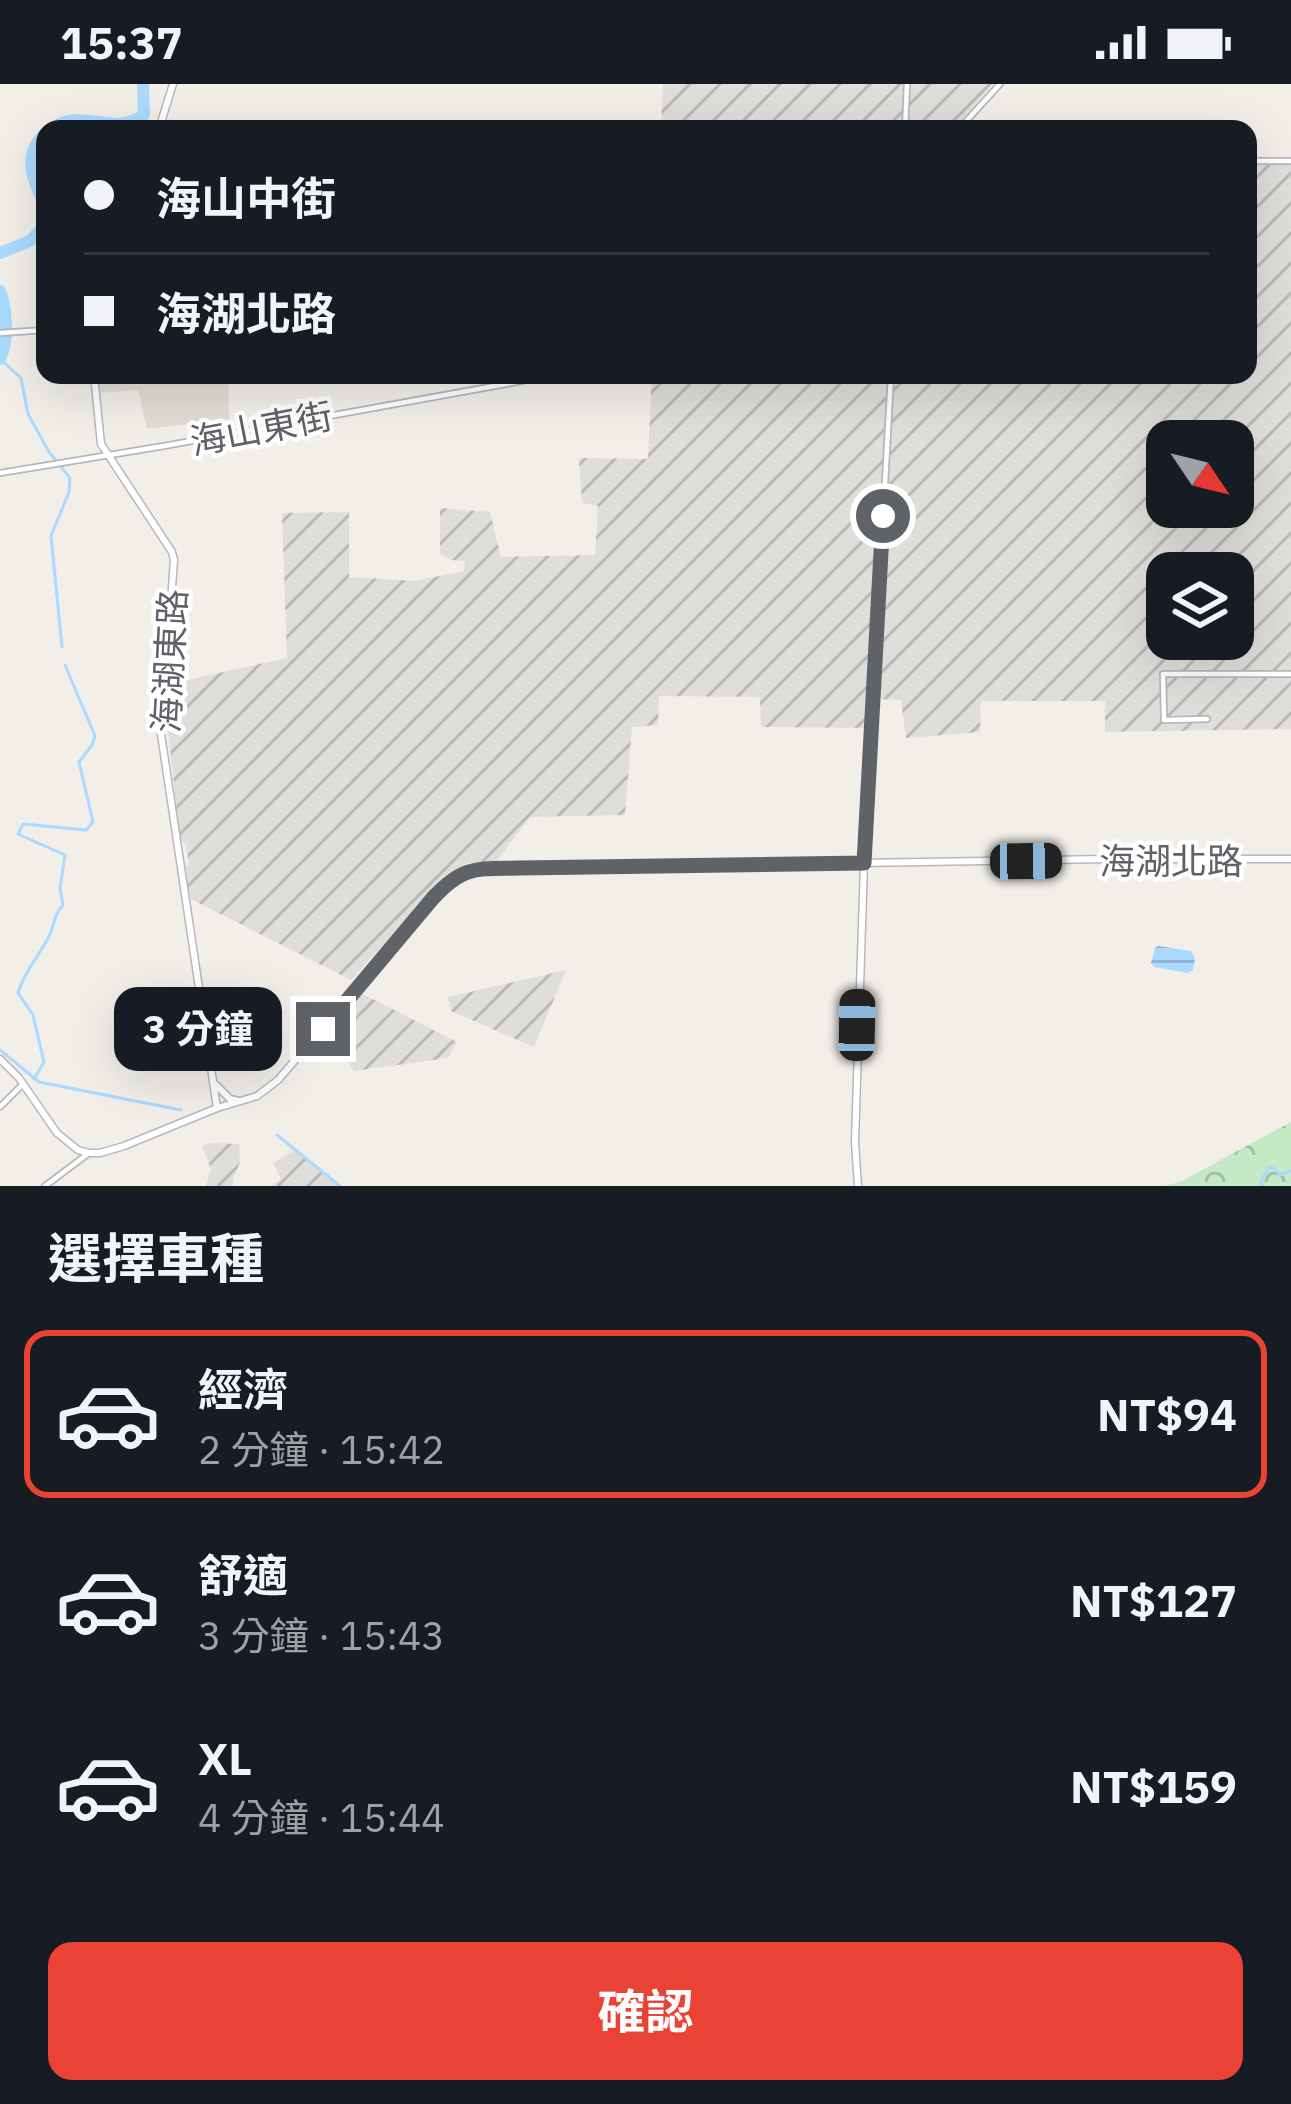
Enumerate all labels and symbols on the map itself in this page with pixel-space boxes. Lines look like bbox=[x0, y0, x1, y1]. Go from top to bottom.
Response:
street label: 海山東街 bbox=[186, 391, 336, 465]
north arrow bbox=[1146, 420, 1254, 528]
route start bbox=[856, 489, 910, 543]
street label: 海湖東路 bbox=[142, 588, 196, 734]
street label: 海湖北路 bbox=[1099, 837, 1243, 884]
car bbox=[990, 842, 1062, 880]
callout: 3 分鐘 bbox=[113, 987, 281, 1071]
car bbox=[838, 989, 876, 1061]
route end bbox=[296, 1002, 350, 1056]

